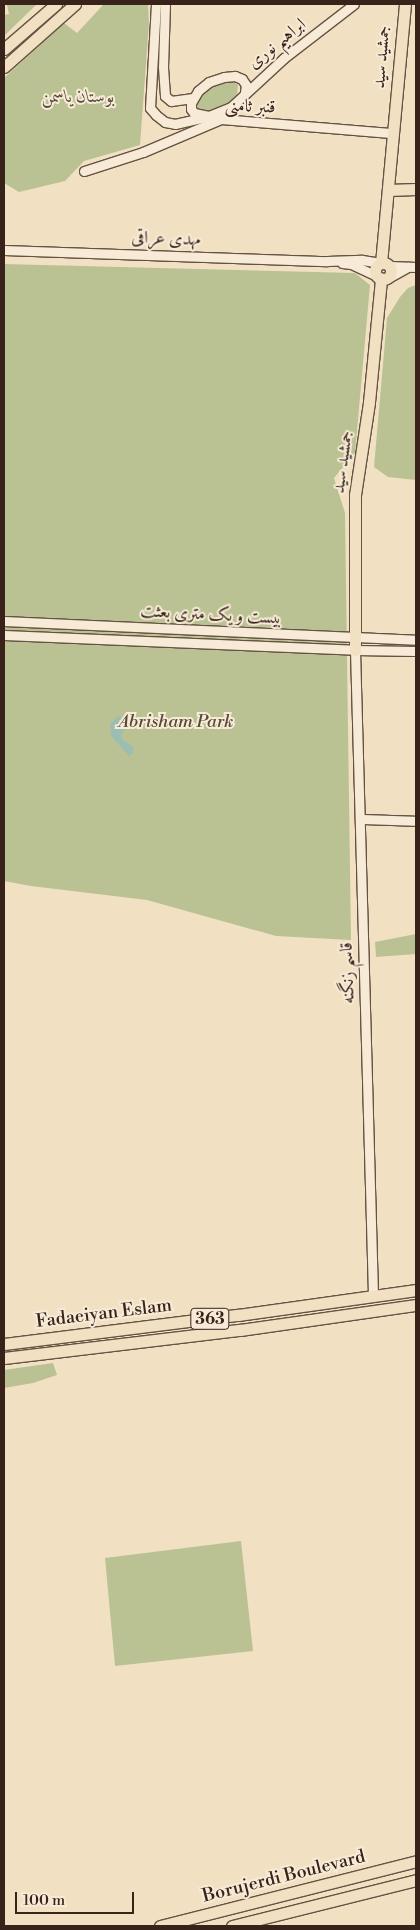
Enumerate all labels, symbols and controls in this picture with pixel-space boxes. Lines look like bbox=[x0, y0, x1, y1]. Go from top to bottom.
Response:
street label: ابراهیم نوری bbox=[243, 14, 311, 74]
street label: جمشید سید bbox=[368, 25, 396, 89]
park label: بوستان یاسمن bbox=[41, 86, 115, 108]
street label: قنبر ثامنی bbox=[224, 95, 276, 119]
street label: مهدی عراقی bbox=[131, 227, 201, 251]
street label: جمشید سید bbox=[328, 429, 358, 495]
street label: بیست و یک متری بعثت bbox=[140, 601, 282, 629]
park label: Abrisham Park bbox=[119, 711, 233, 733]
street label: قاسم زنگنه bbox=[336, 942, 360, 1004]
street label: Fadaeiyan Eslam bbox=[35, 1295, 173, 1333]
road number: 363 bbox=[190, 1306, 230, 1332]
street label: Borujerdi Boulevard bbox=[200, 1846, 368, 1908]
scale bar bbox=[18, 1882, 136, 1914]
text: 100 m bbox=[23, 1891, 65, 1910]

